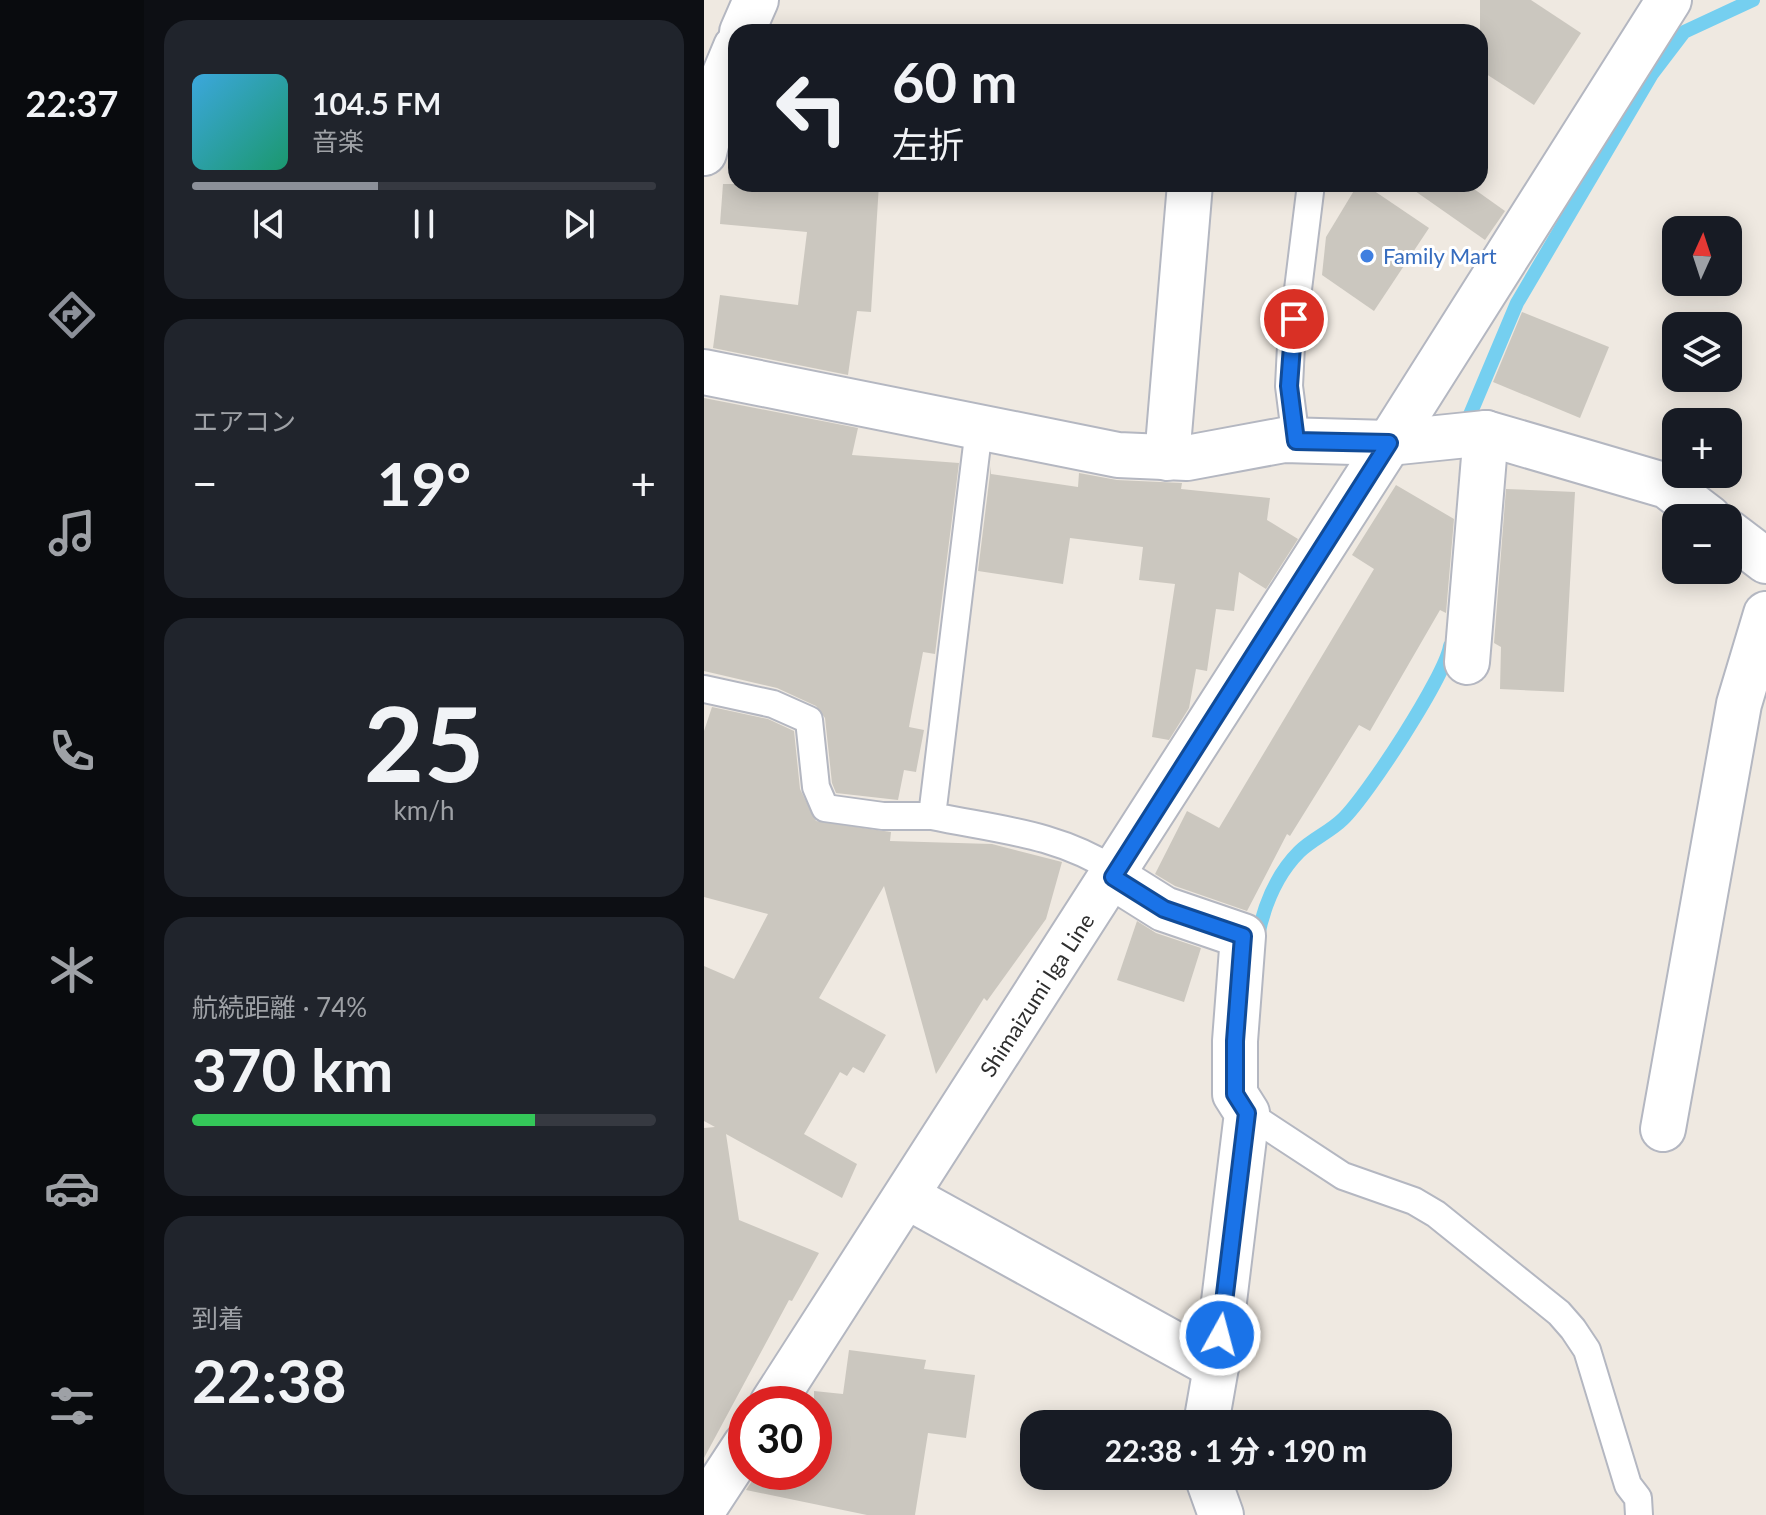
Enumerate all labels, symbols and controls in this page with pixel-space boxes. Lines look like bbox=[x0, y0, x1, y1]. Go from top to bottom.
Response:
text: 60 m bbox=[892, 48, 1017, 115]
icon: left bbox=[760, 56, 864, 160]
text: 22:37 bbox=[26, 81, 118, 125]
text: 104.5 FM bbox=[312, 85, 441, 121]
text: 左折 bbox=[892, 122, 964, 166]
text: 音楽 bbox=[312, 125, 364, 157]
icon: previous bbox=[247, 202, 291, 246]
icon: pause bbox=[402, 202, 446, 246]
icon: next bbox=[557, 202, 601, 246]
north arrow bbox=[1662, 216, 1742, 296]
map controls bbox=[1662, 216, 1742, 584]
place label: Family Mart bbox=[1383, 242, 1497, 269]
marker: Family Mart bbox=[1358, 247, 1376, 265]
pin bbox=[1260, 285, 1328, 353]
icon: directions bbox=[44, 287, 100, 343]
icon: arrive bbox=[1272, 297, 1316, 341]
button: layers bbox=[1662, 312, 1742, 392]
text: エアコン bbox=[192, 405, 296, 437]
button: + bbox=[1662, 408, 1742, 488]
text: 19° bbox=[377, 447, 471, 519]
text: − bbox=[192, 457, 218, 509]
text: + bbox=[630, 457, 656, 509]
button: − bbox=[1662, 504, 1742, 584]
icon: music bbox=[44, 505, 100, 561]
text: 25 bbox=[364, 679, 484, 804]
icon: phone bbox=[44, 723, 100, 779]
text: km/h bbox=[394, 794, 454, 826]
street label: Shimaizumi Iga Line bbox=[974, 908, 1099, 1081]
icon: climate bbox=[44, 942, 100, 998]
text: 航続距離 · 74% bbox=[192, 991, 367, 1023]
text: 370 km bbox=[192, 1033, 393, 1105]
icon: car bbox=[44, 1160, 100, 1216]
position arrow bbox=[1178, 1293, 1262, 1377]
text: 到着 bbox=[192, 1302, 244, 1334]
text: 22:38 bbox=[192, 1344, 347, 1416]
icon: filters bbox=[44, 1378, 100, 1434]
speed limit sign: 30 bbox=[728, 1386, 832, 1490]
text: 22:38 · 1 分 · 190 m bbox=[1105, 1432, 1367, 1468]

